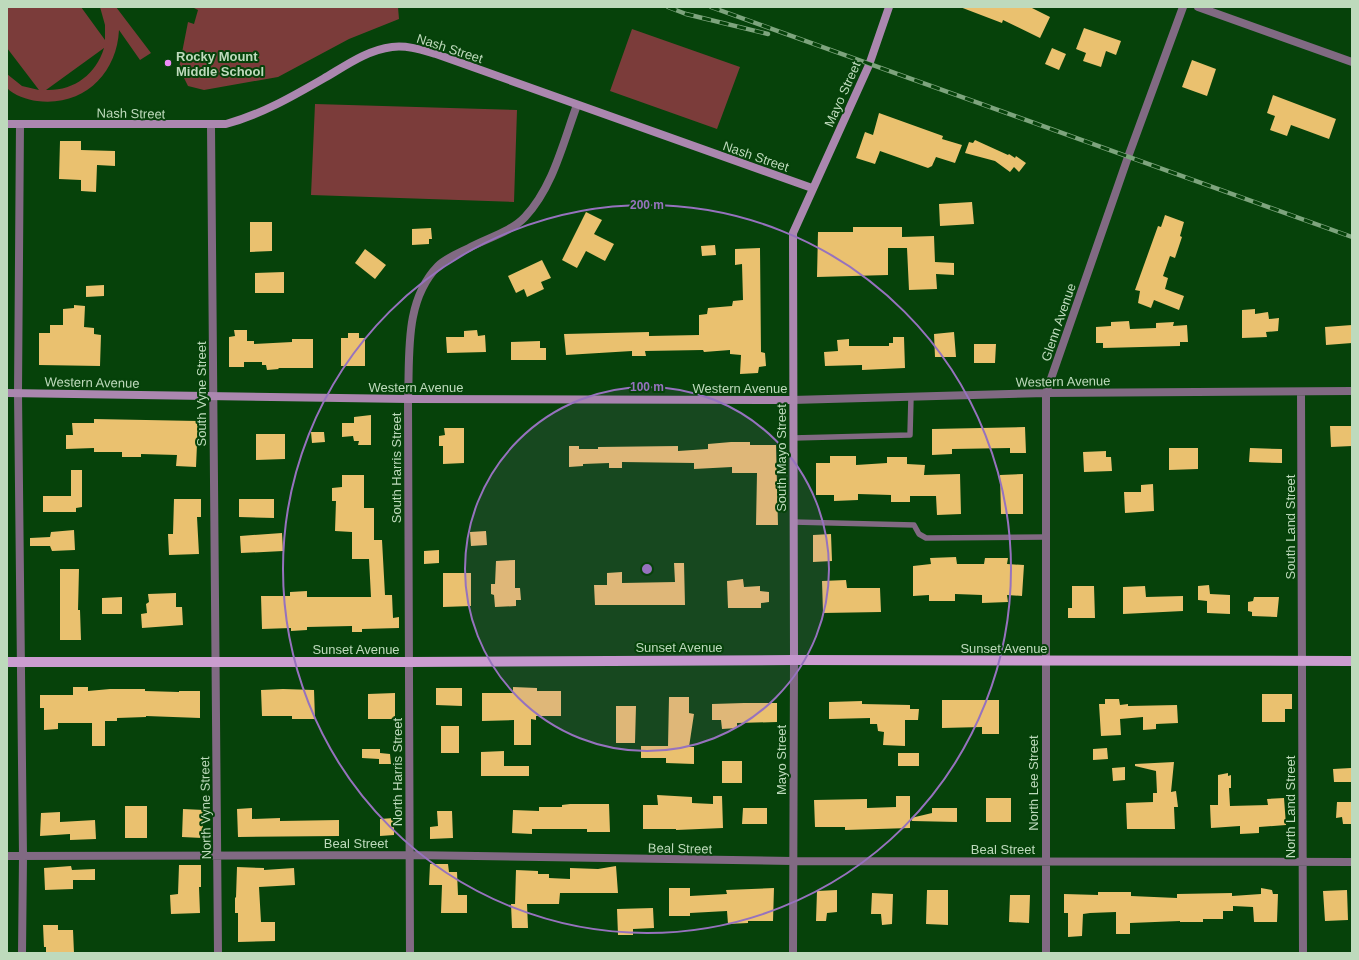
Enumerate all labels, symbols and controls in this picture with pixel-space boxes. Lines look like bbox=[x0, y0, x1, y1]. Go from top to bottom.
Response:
street label: Nash Street bbox=[415, 31, 485, 66]
place label: Rocky Mount Middle School bbox=[176, 49, 264, 79]
marker: Rocky Mount Middle School bbox=[163, 58, 173, 68]
street label: Mayo Street bbox=[821, 59, 864, 129]
street label: Nash Street bbox=[97, 105, 166, 122]
street label: Nash Street bbox=[721, 138, 791, 175]
text: 200 m bbox=[630, 198, 664, 212]
street label: Glenn Avenue bbox=[1038, 281, 1079, 363]
street label: South Vyne Street bbox=[194, 341, 209, 447]
street label: Western Avenue bbox=[1015, 373, 1111, 390]
street label: Western Avenue bbox=[44, 374, 140, 391]
street label: Western Avenue bbox=[369, 380, 463, 395]
text: 100 m bbox=[630, 380, 664, 394]
street label: Western Avenue bbox=[693, 381, 787, 396]
street label: South Mayo Street bbox=[774, 404, 789, 512]
street label: South Harris Street bbox=[389, 412, 404, 523]
street label: South Land Street bbox=[1283, 474, 1298, 579]
centre of rings bbox=[640, 562, 654, 576]
street label: Sunset Avenue bbox=[635, 640, 723, 655]
street label: Sunset Avenue bbox=[960, 641, 1048, 656]
street label: Sunset Avenue bbox=[312, 642, 400, 657]
street label: North Harris Street bbox=[390, 717, 405, 826]
street label: Mayo Street bbox=[774, 725, 789, 795]
street label: North Lee Street bbox=[1026, 735, 1041, 831]
street label: North Land Street bbox=[1283, 755, 1298, 858]
street label: North Vyne Street bbox=[197, 756, 214, 860]
street label: Beal Street bbox=[324, 836, 389, 851]
street label: Beal Street bbox=[648, 840, 713, 857]
street label: Beal Street bbox=[971, 842, 1036, 857]

